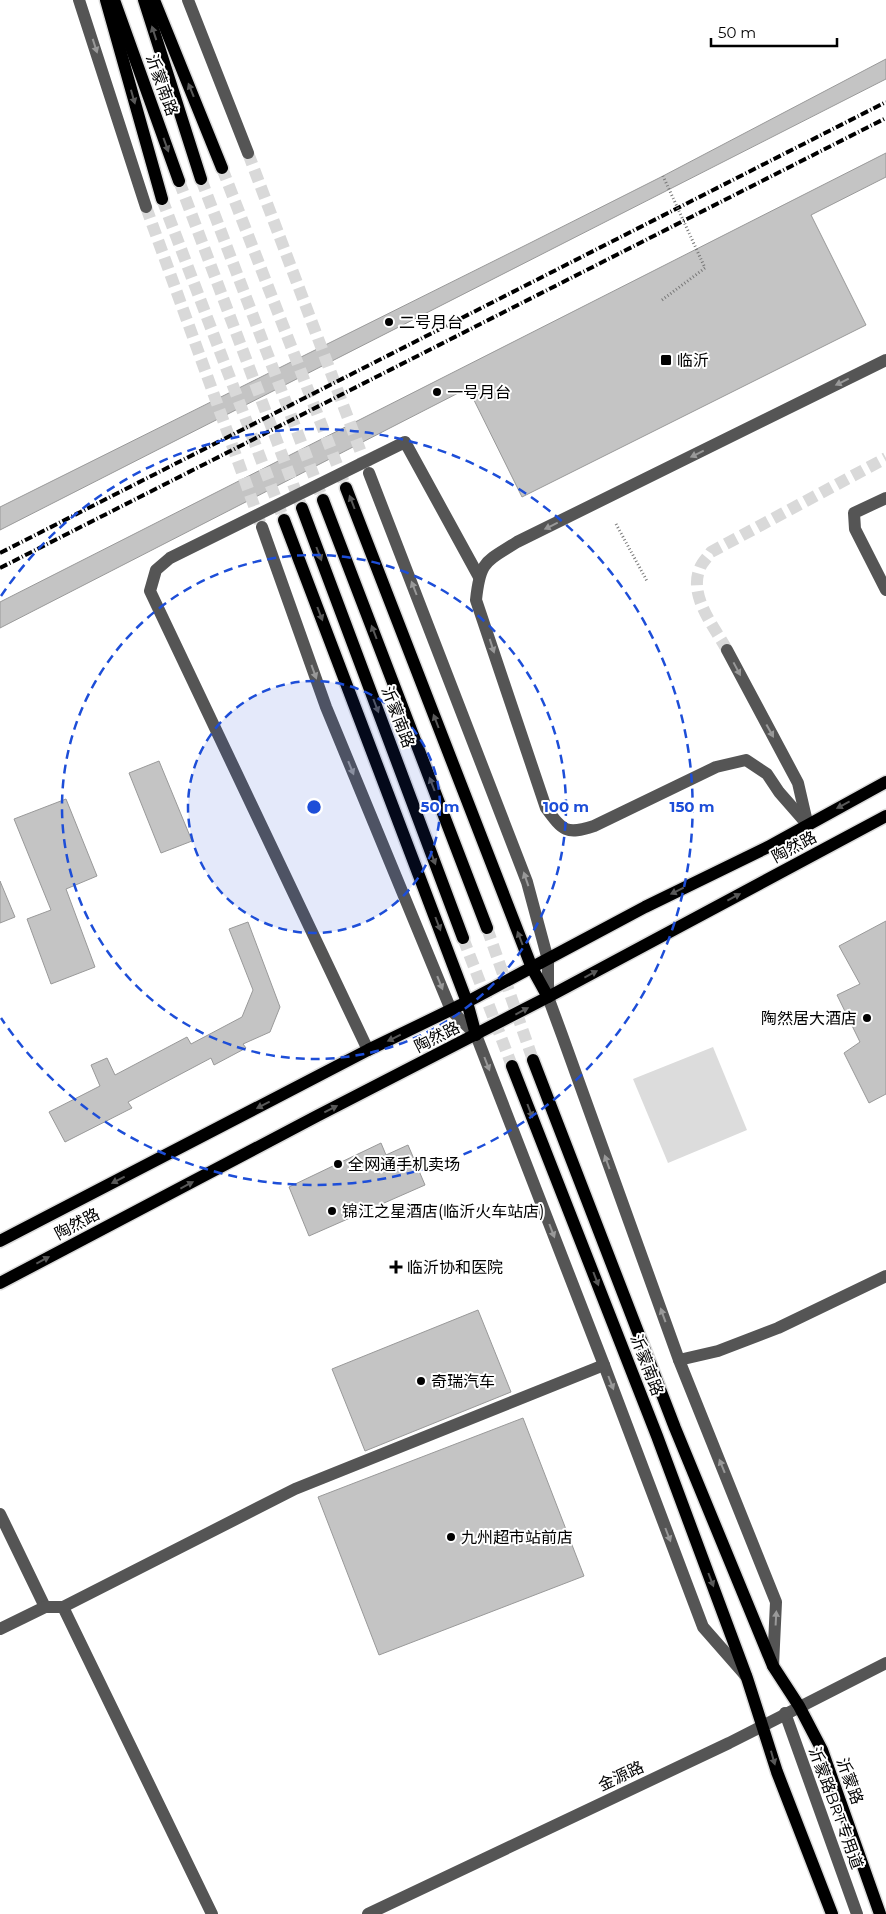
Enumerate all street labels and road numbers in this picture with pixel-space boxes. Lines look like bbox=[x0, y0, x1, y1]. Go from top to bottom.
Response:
street label: 沂蒙南路 bbox=[142, 52, 182, 118]
street label: 沂蒙南路 bbox=[378, 684, 418, 750]
street label: 陶然路 bbox=[768, 827, 820, 867]
street label: 陶然路 bbox=[411, 1018, 463, 1056]
street label: 陶然路 bbox=[51, 1204, 103, 1244]
street label: 沂蒙南路 bbox=[627, 1332, 667, 1398]
street label: 沂蒙路BRT专用道 bbox=[805, 1744, 867, 1872]
street label: 沂蒙路 bbox=[833, 1755, 867, 1807]
street label: 金源路 bbox=[595, 1757, 647, 1795]

